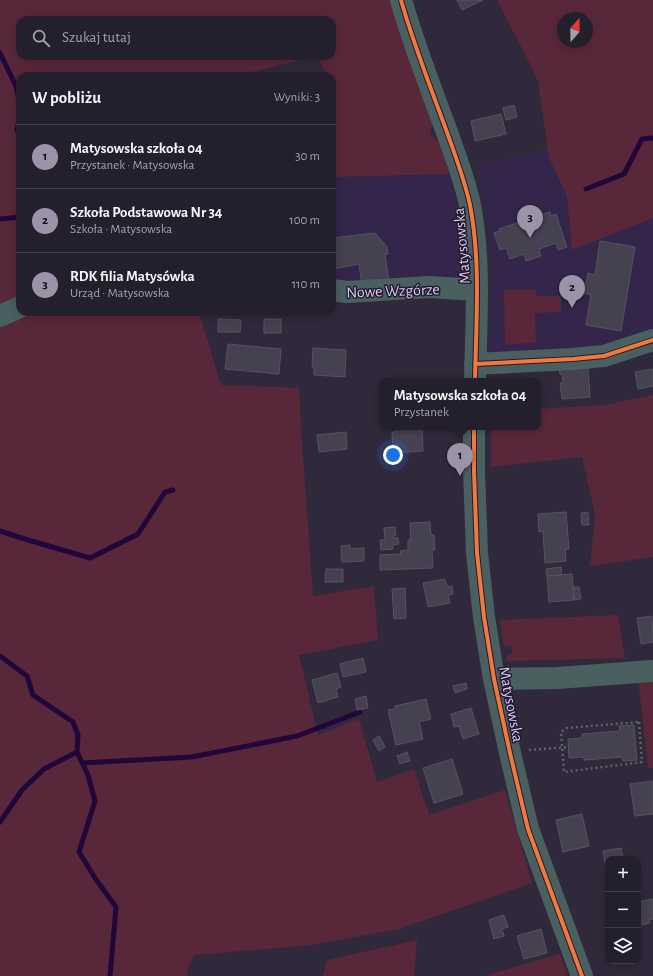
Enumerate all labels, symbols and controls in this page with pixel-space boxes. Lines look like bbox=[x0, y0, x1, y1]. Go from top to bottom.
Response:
north arrow bbox=[557, 12, 593, 48]
search box bbox=[16, 16, 336, 60]
icon: search bbox=[30, 27, 52, 49]
text: Szukaj tutaj bbox=[62, 30, 131, 45]
text: W pobliżu bbox=[32, 89, 101, 106]
text: Wyniki: 3 bbox=[274, 91, 320, 104]
text: Matysowska szkoła 04 bbox=[70, 141, 203, 156]
text: 1 bbox=[43, 150, 47, 163]
text: 30 m bbox=[295, 150, 320, 163]
text: Przystanek · Matysowska bbox=[70, 159, 195, 172]
text: Szkoła Podstawowa Nr 34 bbox=[70, 205, 222, 220]
pin: 3 bbox=[517, 205, 543, 238]
street label: Matysowska bbox=[451, 207, 474, 285]
text: 2 bbox=[42, 214, 48, 227]
text: 100 m bbox=[289, 214, 320, 227]
text: Szkoła · Matysowska bbox=[70, 223, 172, 236]
text: RDK filia Matysówka bbox=[70, 269, 195, 284]
pin: 2 bbox=[559, 275, 585, 308]
text: 3 bbox=[42, 278, 48, 291]
text: 110 m bbox=[292, 278, 320, 291]
street label: Nowe Wzgórze bbox=[346, 281, 440, 301]
text: Urząd · Matysowska bbox=[70, 287, 170, 300]
popup bbox=[379, 378, 541, 430]
text: Matysowska szkoła 04 bbox=[394, 388, 526, 403]
text: Przystanek bbox=[394, 406, 449, 419]
pin: 1 bbox=[447, 443, 473, 476]
your location bbox=[383, 445, 403, 465]
street label: Matysowska bbox=[495, 665, 526, 743]
map controls bbox=[605, 856, 641, 964]
button: + bbox=[605, 856, 641, 892]
button: − bbox=[605, 892, 641, 928]
button: layers bbox=[605, 928, 641, 964]

